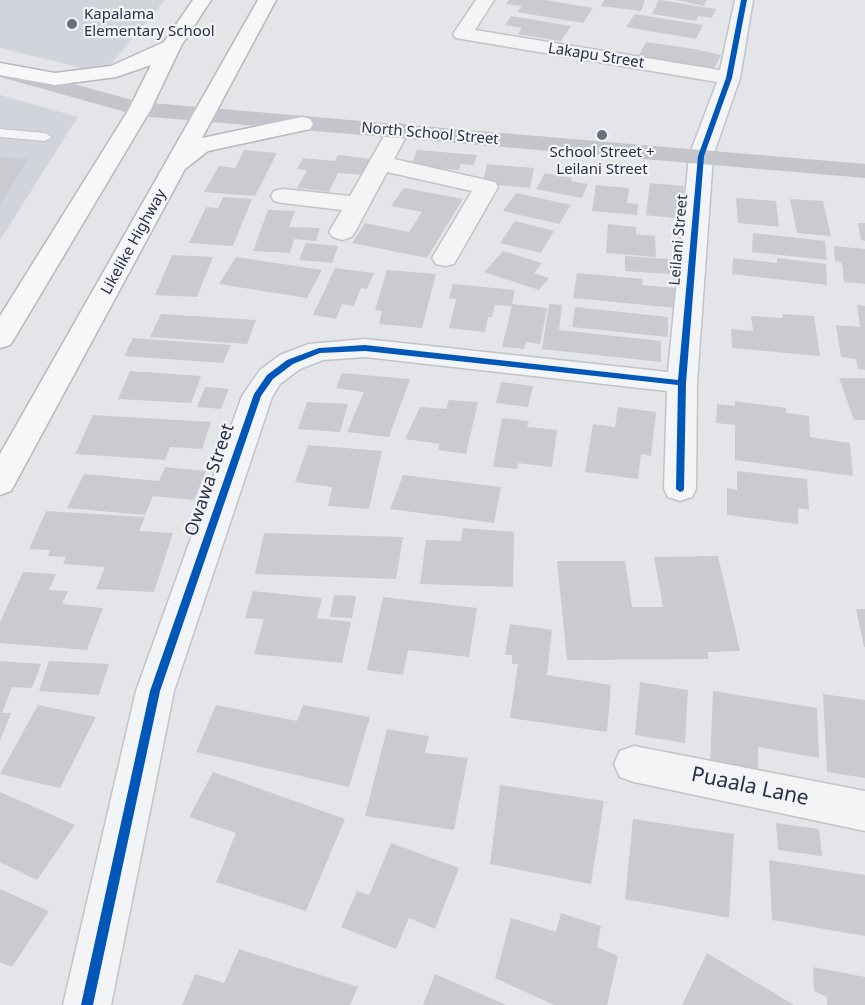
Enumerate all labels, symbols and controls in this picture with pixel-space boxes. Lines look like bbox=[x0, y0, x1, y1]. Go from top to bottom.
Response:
place label: Kapalama Elementary School bbox=[84, 6, 215, 41]
marker: Kapalama Elementary School bbox=[65, 17, 79, 31]
street label: Lakapu Street bbox=[547, 40, 645, 72]
street label: North School Street bbox=[361, 119, 499, 149]
marker: School Street + Leilani Street bbox=[595, 128, 609, 142]
place label: School Street + Leilani Street bbox=[550, 144, 654, 179]
street label: Likelike Highway bbox=[98, 186, 170, 298]
street label: Leilani Street bbox=[666, 194, 692, 286]
street label: Owawa Street bbox=[181, 421, 239, 539]
street label: Puaala Lane bbox=[689, 762, 811, 812]

